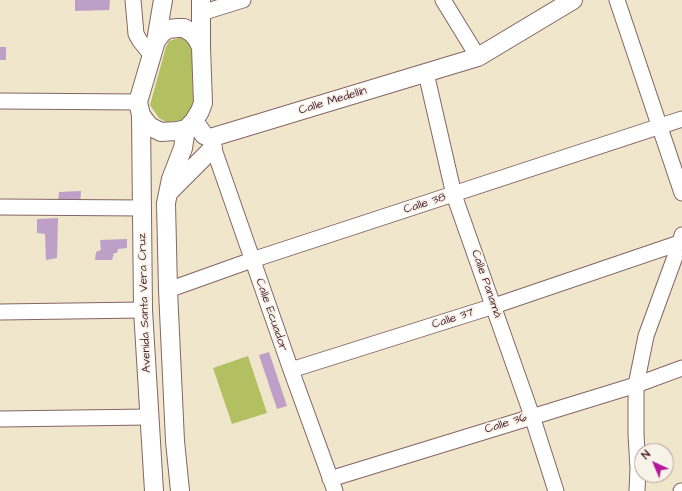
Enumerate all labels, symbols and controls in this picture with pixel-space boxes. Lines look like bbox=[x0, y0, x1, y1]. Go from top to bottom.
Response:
street label: Calle Medellín bbox=[297, 84, 369, 118]
street label: Calle 38 bbox=[402, 190, 448, 218]
street label: Avenida Santa Vera Cruz bbox=[135, 233, 155, 373]
street label: Calle Panamá bbox=[468, 248, 504, 320]
street label: Calle Ecuador bbox=[252, 277, 290, 353]
street label: Calle 37 bbox=[430, 305, 476, 333]
street label: Calle 36 bbox=[483, 411, 529, 437]
north arrow bbox=[634, 443, 674, 483]
text: N bbox=[638, 447, 654, 463]

